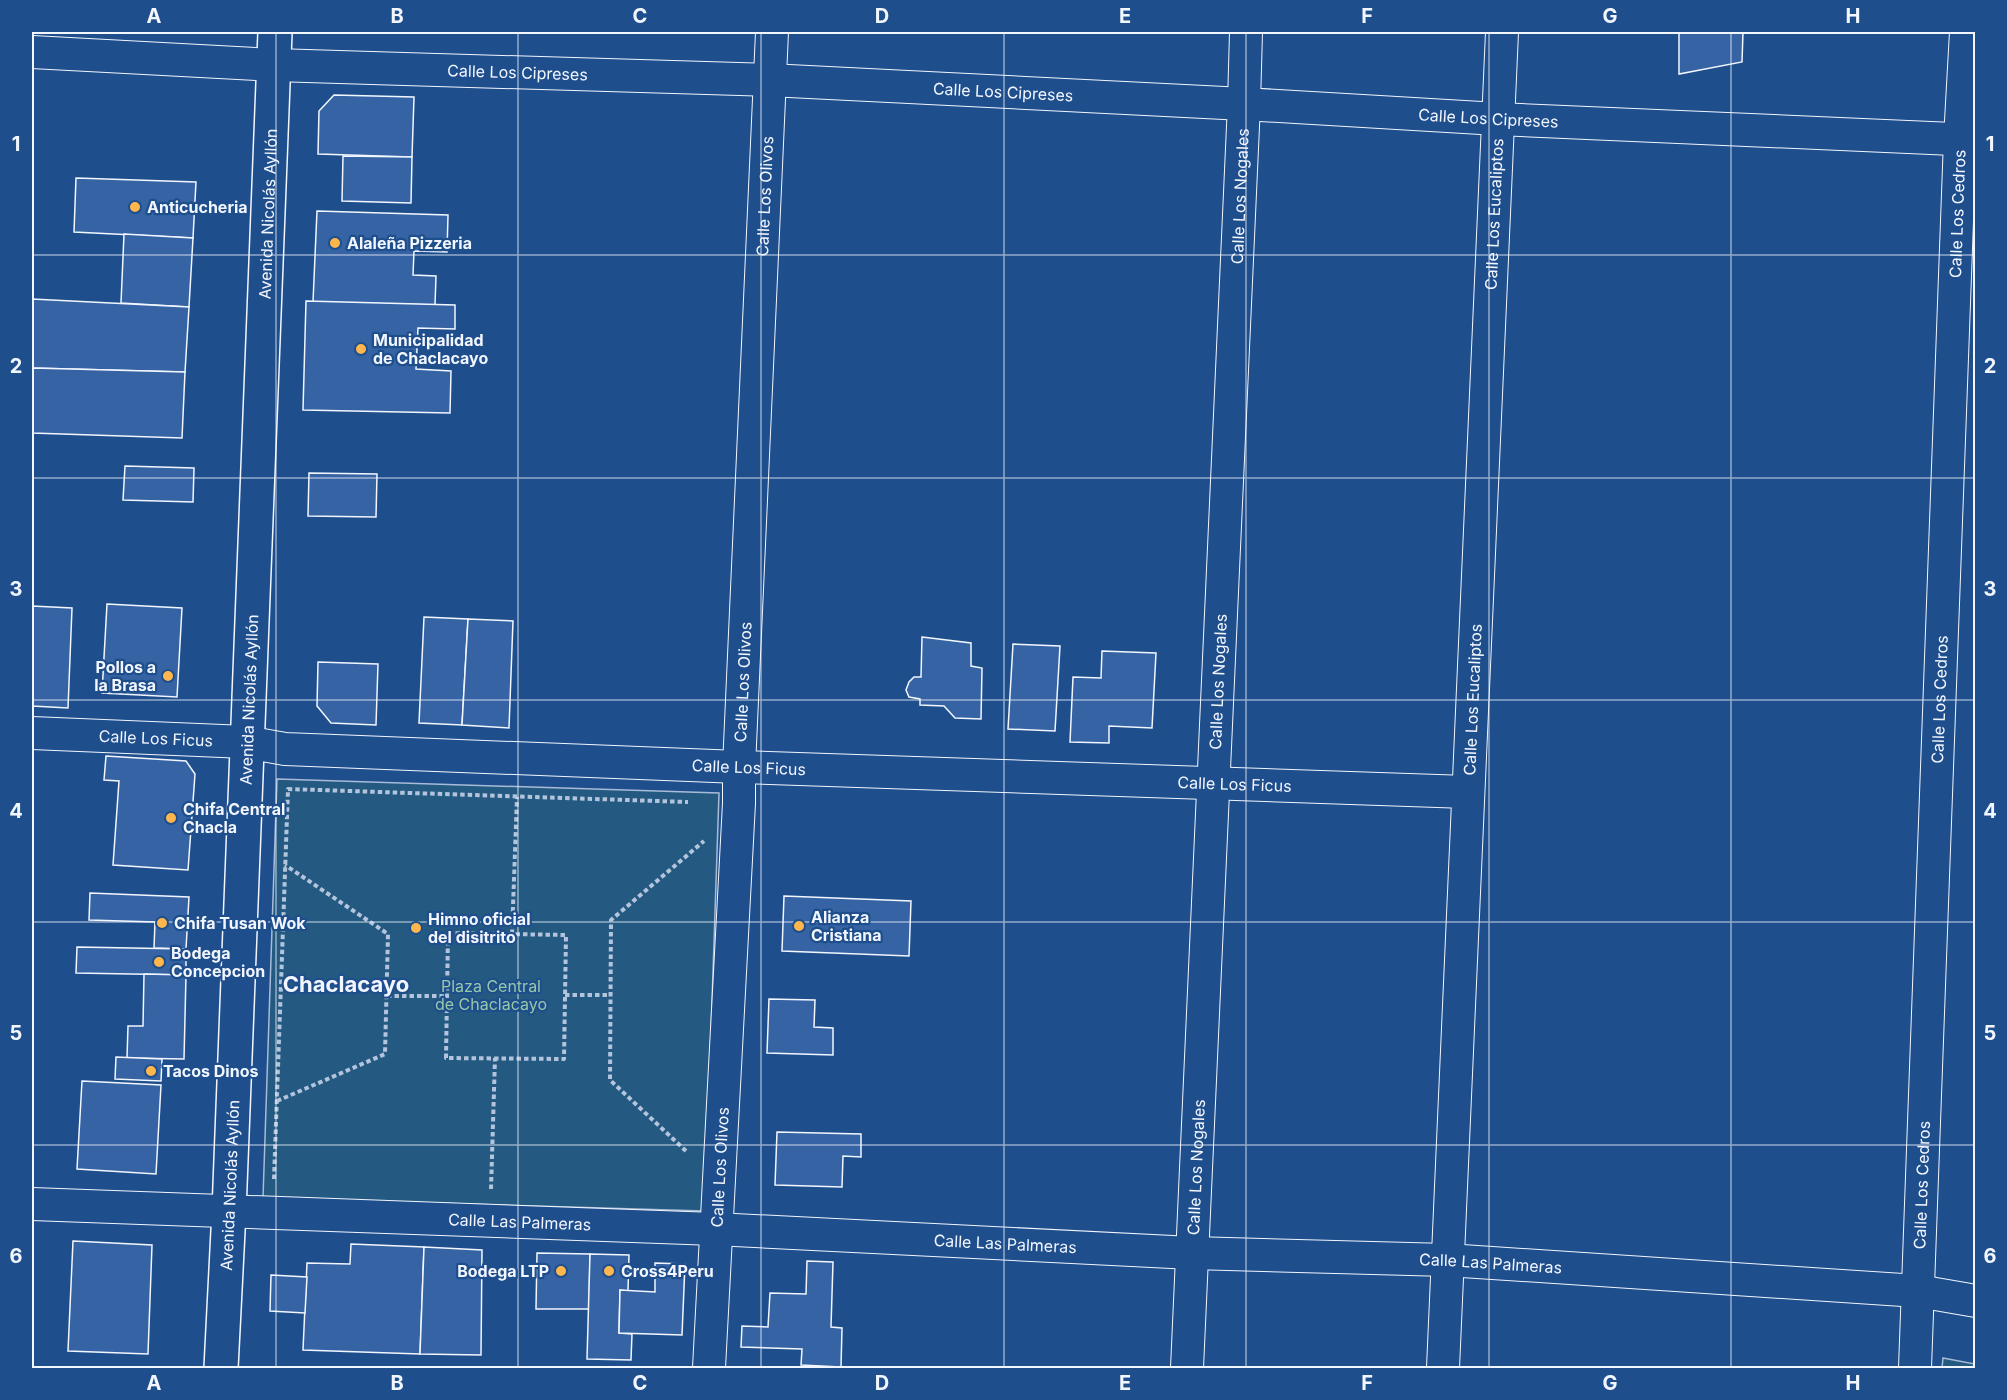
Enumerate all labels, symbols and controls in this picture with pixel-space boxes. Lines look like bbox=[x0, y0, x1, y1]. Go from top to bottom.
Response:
text: A bbox=[147, 4, 162, 28]
text: B bbox=[390, 4, 404, 28]
text: C bbox=[633, 4, 647, 28]
text: D bbox=[875, 4, 889, 28]
text: E bbox=[1119, 4, 1131, 28]
text: F bbox=[1361, 4, 1373, 28]
text: G bbox=[1602, 4, 1618, 28]
text: H bbox=[1846, 4, 1860, 28]
street label: Calle Los Cipreses bbox=[447, 60, 588, 85]
street label: Calle Los Cipreses bbox=[932, 78, 1074, 105]
street label: Calle Los Cipreses bbox=[1418, 104, 1559, 132]
street label: Avenida Nicolás Ayllón bbox=[255, 128, 281, 300]
street label: Calle Los Nogales bbox=[1227, 128, 1253, 265]
text: 1 bbox=[12, 132, 20, 156]
text: 1 bbox=[1986, 132, 1994, 156]
street label: Calle Los Olivos bbox=[752, 136, 777, 257]
street label: Calle Los Eucaliptos bbox=[1481, 138, 1507, 290]
street label: Calle Los Cedros bbox=[1945, 149, 1970, 278]
place label: Anticucheria bbox=[147, 197, 248, 217]
marker: Anticucheria bbox=[128, 200, 142, 214]
place label: Alaleña Pizzeria bbox=[347, 233, 472, 253]
marker: Alaleña Pizzeria bbox=[328, 236, 342, 250]
place label: Municipalidad de Chaclacayo bbox=[373, 330, 488, 368]
marker: Municipalidad de Chaclacayo bbox=[354, 342, 368, 356]
text: 2 bbox=[10, 354, 22, 378]
text: 2 bbox=[1984, 354, 1996, 378]
text: 3 bbox=[10, 577, 22, 601]
text: 3 bbox=[1984, 577, 1996, 601]
street label: Calle Los Nogales bbox=[1205, 613, 1231, 750]
street label: Avenida Nicolás Ayllón bbox=[236, 614, 262, 785]
street label: Calle Los Olivos bbox=[730, 621, 756, 743]
street label: Calle Los Eucaliptos bbox=[1459, 623, 1486, 776]
street label: Calle Los Cedros bbox=[1927, 635, 1952, 764]
place label: Pollos a la Brasa bbox=[94, 657, 156, 695]
marker: Pollos a la Brasa bbox=[161, 669, 175, 683]
street label: Calle Los Ficus bbox=[98, 726, 213, 751]
street label: Calle Los Ficus bbox=[691, 755, 806, 779]
street label: Calle Los Ficus bbox=[1177, 772, 1292, 796]
text: 4 bbox=[9, 799, 23, 823]
place label: Chifa Central Chacla bbox=[183, 799, 285, 837]
text: 4 bbox=[1983, 799, 1997, 823]
marker: Chifa Central Chacla bbox=[164, 811, 178, 825]
place label: Alianza Cristiana bbox=[811, 907, 882, 945]
place label: Himno oficial del disitrito bbox=[428, 909, 530, 947]
place label: Chifa Tusan Wok bbox=[174, 913, 306, 933]
marker: Chifa Tusan Wok bbox=[155, 916, 169, 930]
marker: Alianza Cristiana bbox=[792, 919, 806, 933]
marker: Himno oficial del disitrito bbox=[409, 921, 423, 935]
place label: Bodega Concepcion bbox=[171, 943, 265, 981]
marker: Bodega Concepcion bbox=[152, 955, 166, 969]
district label: Chaclacayo bbox=[283, 971, 409, 997]
park label: Plaza Central de Chaclacayo bbox=[435, 976, 547, 1014]
text: 5 bbox=[10, 1021, 22, 1045]
text: 5 bbox=[1984, 1021, 1996, 1045]
place label: Tacos Dinos bbox=[163, 1061, 258, 1081]
marker: Tacos Dinos bbox=[144, 1064, 158, 1078]
street label: Avenida Nicolás Ayllón bbox=[216, 1099, 243, 1271]
street label: Calle Los Nogales bbox=[1183, 1099, 1209, 1236]
street label: Calle Los Olivos bbox=[706, 1107, 733, 1228]
street label: Calle Los Cedros bbox=[1909, 1121, 1934, 1250]
street label: Calle Las Palmeras bbox=[448, 1209, 592, 1234]
street label: Calle Las Palmeras bbox=[933, 1230, 1077, 1257]
text: 6 bbox=[10, 1244, 23, 1268]
text: 6 bbox=[1984, 1244, 1997, 1268]
street label: Calle Las Palmeras bbox=[1419, 1249, 1563, 1278]
place label: Bodega LTP bbox=[457, 1261, 549, 1281]
place label: Cross4Peru bbox=[621, 1261, 714, 1281]
marker: Bodega LTP bbox=[554, 1264, 568, 1278]
marker: Cross4Peru bbox=[602, 1264, 616, 1278]
text: A bbox=[147, 1371, 162, 1395]
text: B bbox=[390, 1371, 404, 1395]
text: C bbox=[633, 1371, 647, 1395]
text: D bbox=[875, 1371, 889, 1395]
text: E bbox=[1119, 1371, 1131, 1395]
text: F bbox=[1361, 1371, 1373, 1395]
text: G bbox=[1602, 1371, 1618, 1395]
text: H bbox=[1846, 1371, 1860, 1395]

